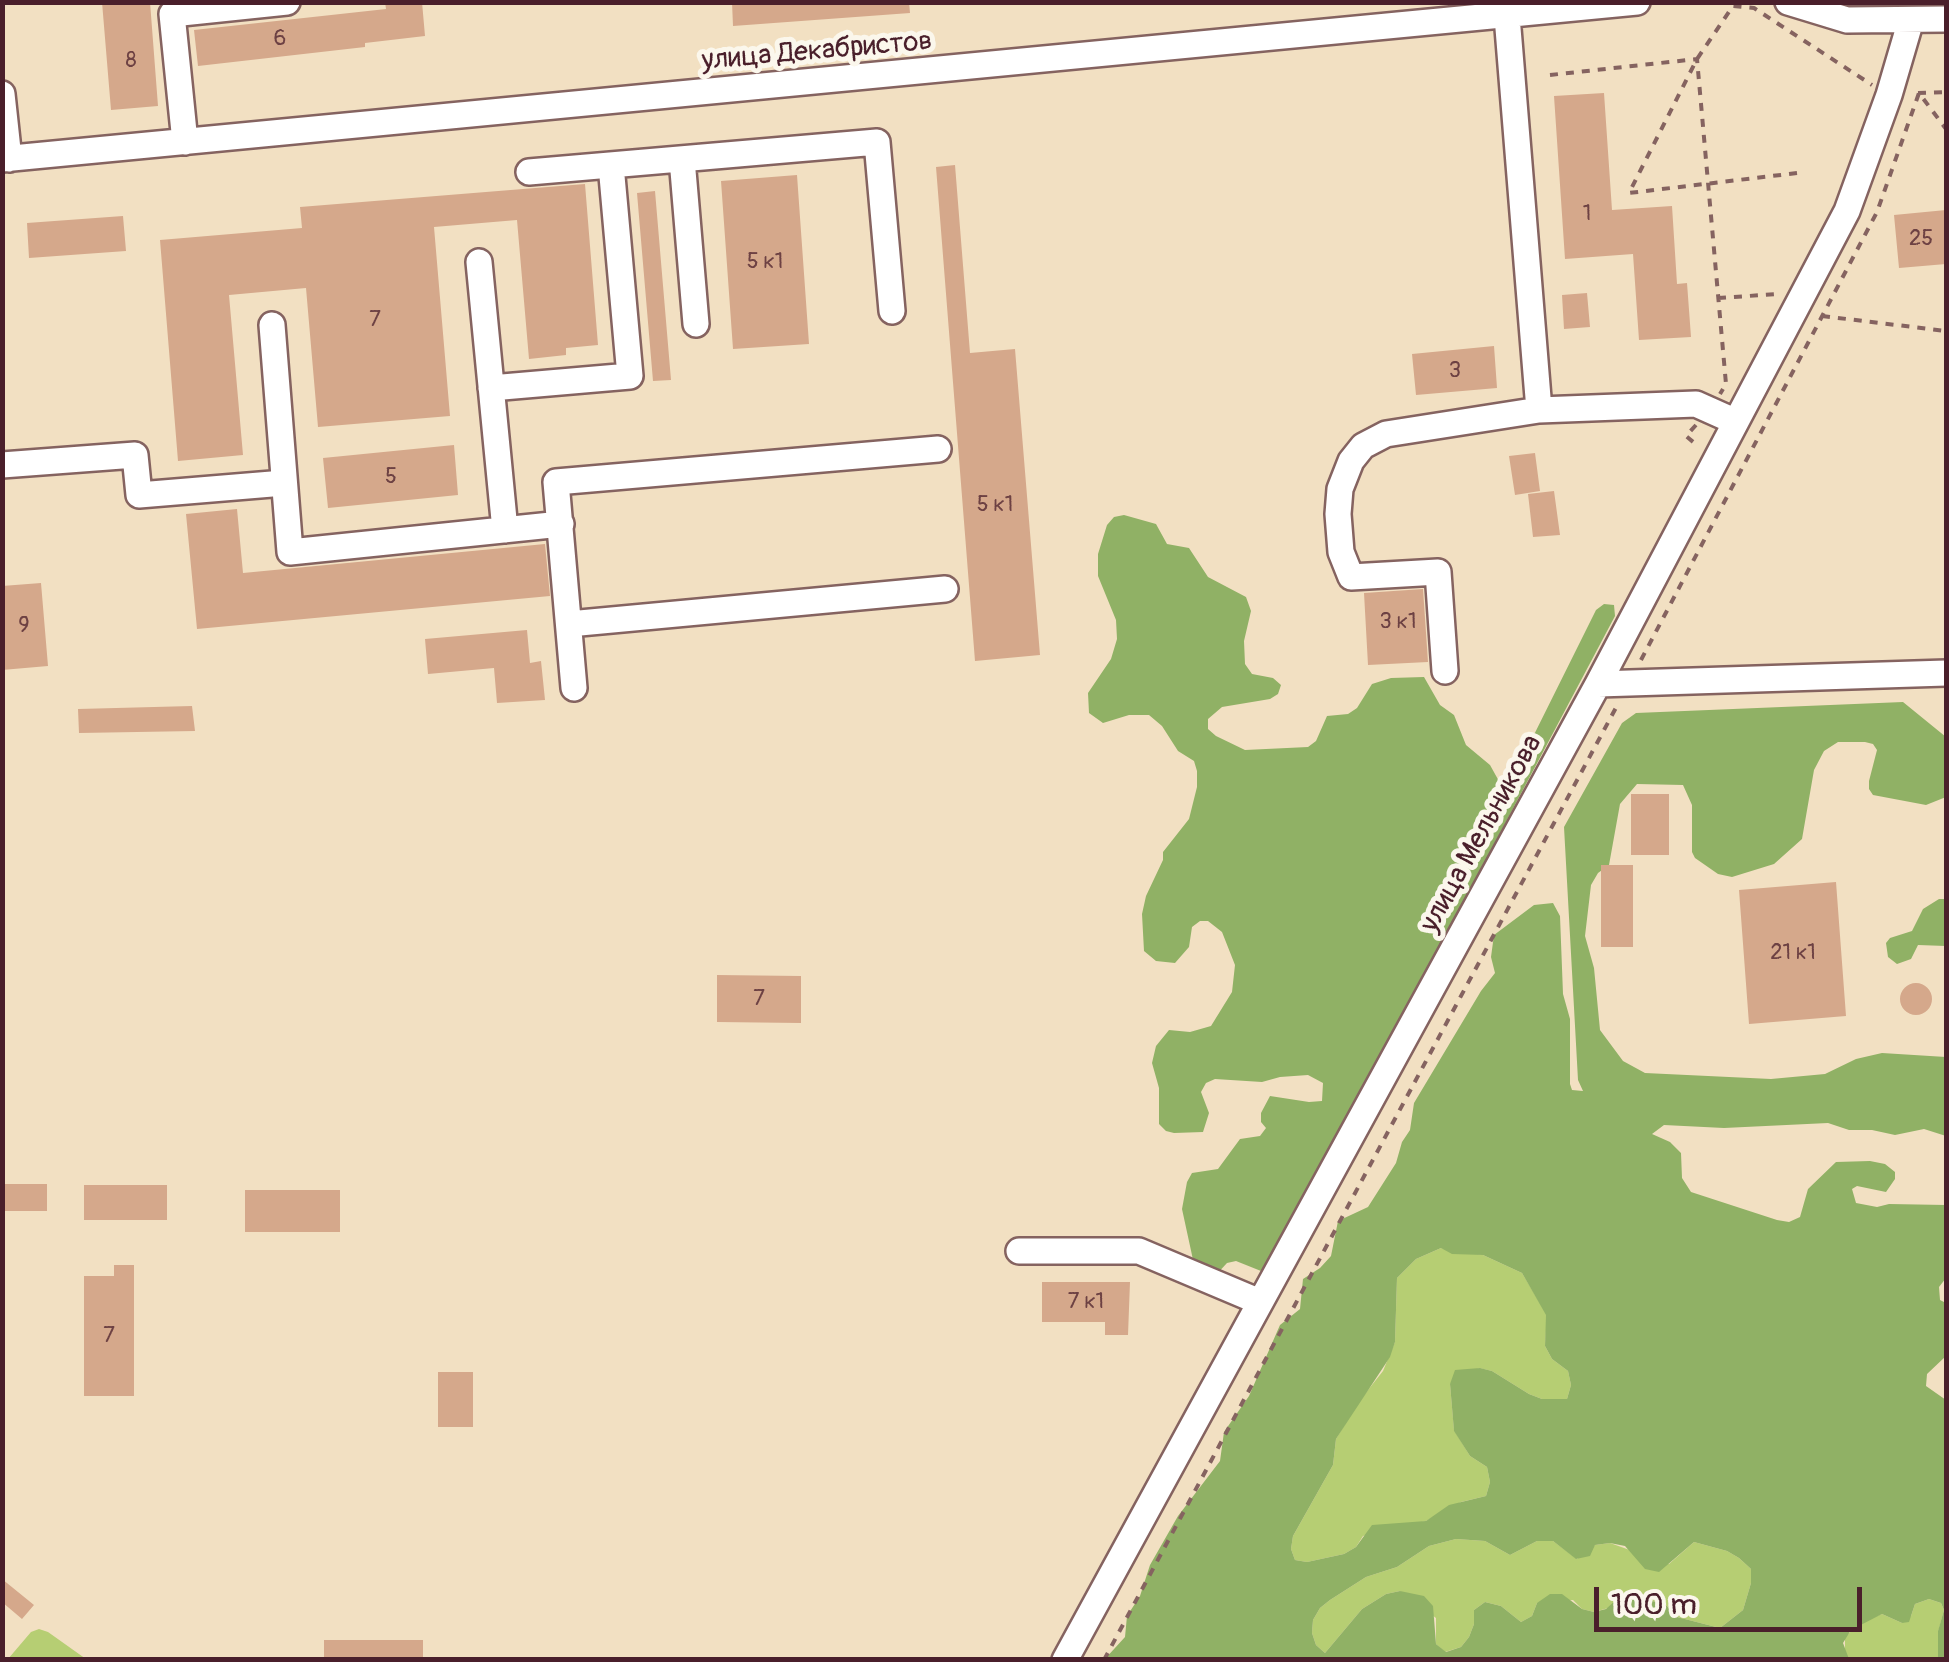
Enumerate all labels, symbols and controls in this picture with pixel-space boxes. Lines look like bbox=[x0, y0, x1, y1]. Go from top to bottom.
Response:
street label: улица Декабристов bbox=[700, 25, 934, 79]
house number: 6 bbox=[274, 26, 286, 52]
house number: 8 bbox=[125, 48, 137, 74]
house number: 1 bbox=[1583, 201, 1591, 227]
house number: 25 bbox=[1909, 226, 1933, 252]
house number: 5 к1 bbox=[747, 249, 783, 275]
house number: 7 bbox=[369, 307, 381, 333]
house number: 3 bbox=[1449, 358, 1461, 384]
house number: 5 bbox=[385, 464, 397, 490]
house number: 5 к1 bbox=[977, 492, 1013, 518]
house number: 3 к1 bbox=[1379, 609, 1417, 635]
house number: 9 bbox=[18, 613, 30, 639]
street label: улица Мельникова bbox=[1414, 730, 1550, 938]
house number: 21 к1 bbox=[1770, 940, 1816, 966]
house number: 7 bbox=[753, 986, 765, 1012]
house number: 7 к1 bbox=[1068, 1289, 1104, 1315]
house number: 7 bbox=[103, 1323, 115, 1349]
scale bar bbox=[1599, 1567, 1866, 1629]
text: 100 m bbox=[1611, 1586, 1697, 1623]

